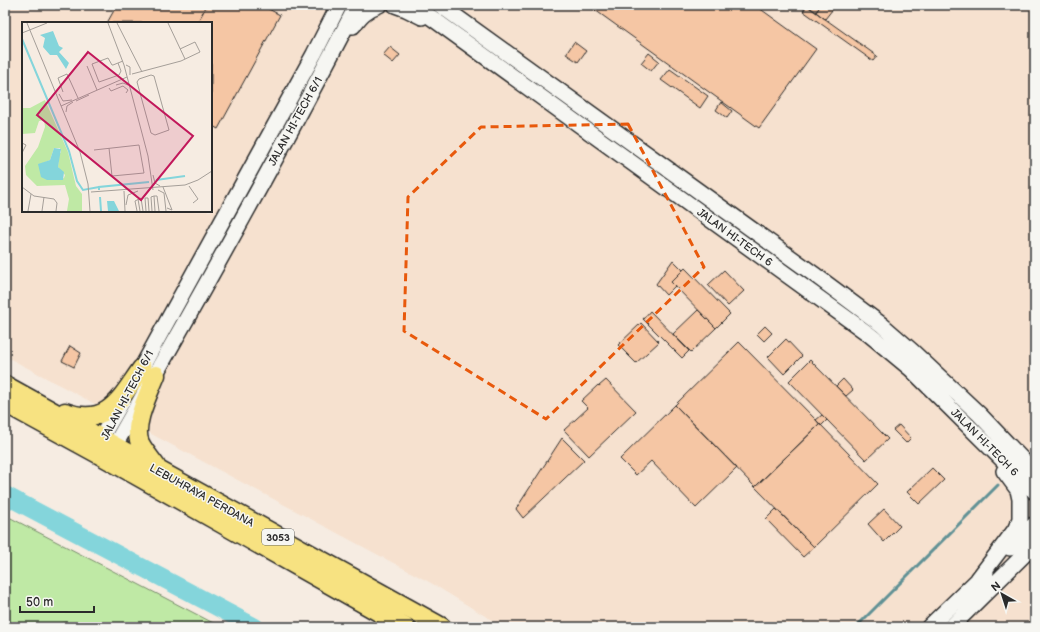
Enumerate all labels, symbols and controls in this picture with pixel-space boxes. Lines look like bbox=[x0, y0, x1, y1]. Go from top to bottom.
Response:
inset map bbox=[22, 22, 212, 212]
street label: JALAN HI-TECH 6/1 bbox=[266, 75, 325, 168]
street label: JALAN HI-TECH 6 bbox=[694, 206, 775, 269]
street label: JALAN HI-TECH 6/1 bbox=[98, 348, 157, 442]
street label: JALAN HI-TECH 6 bbox=[948, 406, 1021, 479]
street label: LEBUHRAYA PERDANA bbox=[147, 461, 256, 530]
road number: 3053 bbox=[262, 529, 294, 545]
north arrow bbox=[982, 574, 1022, 614]
text: N bbox=[989, 579, 1003, 594]
scale bar bbox=[20, 588, 94, 614]
text: 50 m bbox=[26, 595, 53, 610]

